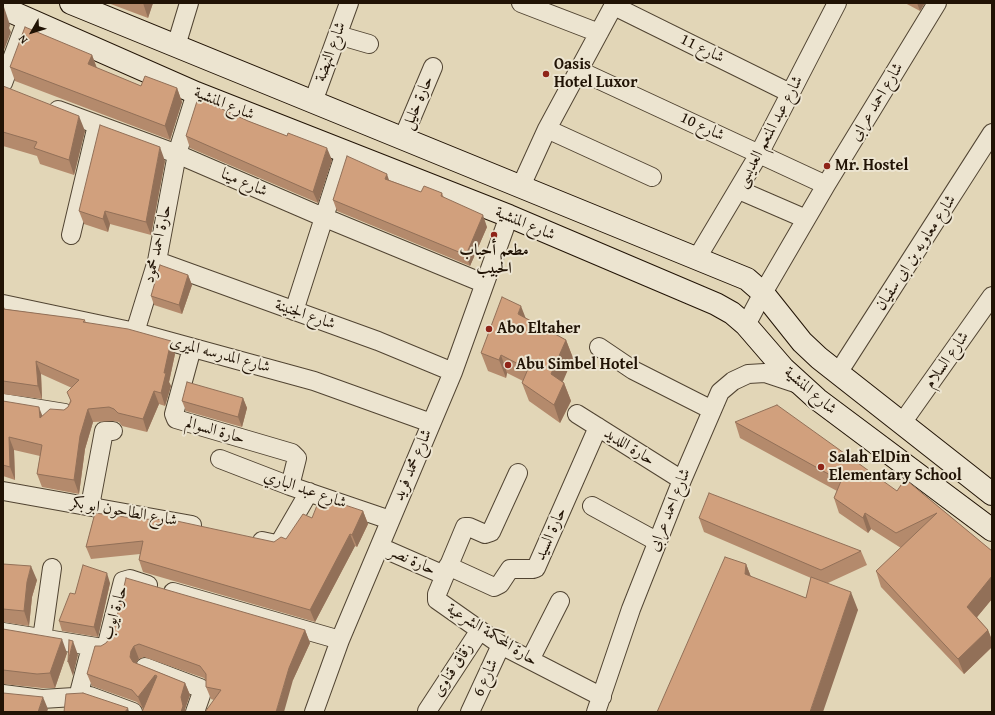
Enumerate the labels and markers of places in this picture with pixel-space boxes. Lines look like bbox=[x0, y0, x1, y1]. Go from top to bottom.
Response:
place label: Oasis Hotel Luxor bbox=[554, 55, 637, 93]
marker: Oasis Hotel Luxor bbox=[541, 69, 551, 79]
place label: Mr. Hostel bbox=[835, 156, 908, 176]
marker: Mr. Hostel bbox=[822, 161, 832, 171]
marker: مطعم أحباب الحبيب bbox=[489, 230, 499, 240]
place label: مطعم أحباب الحبيب bbox=[459, 241, 529, 279]
place label: Abo Eltaher bbox=[497, 319, 580, 339]
marker: Abo Eltaher bbox=[484, 324, 494, 334]
place label: Abu Simbel Hotel bbox=[516, 355, 638, 375]
marker: Abu Simbel Hotel bbox=[503, 360, 513, 370]
place label: Salah ElDin Elementary School bbox=[829, 448, 962, 486]
marker: Salah ElDin Elementary School bbox=[816, 462, 826, 472]

